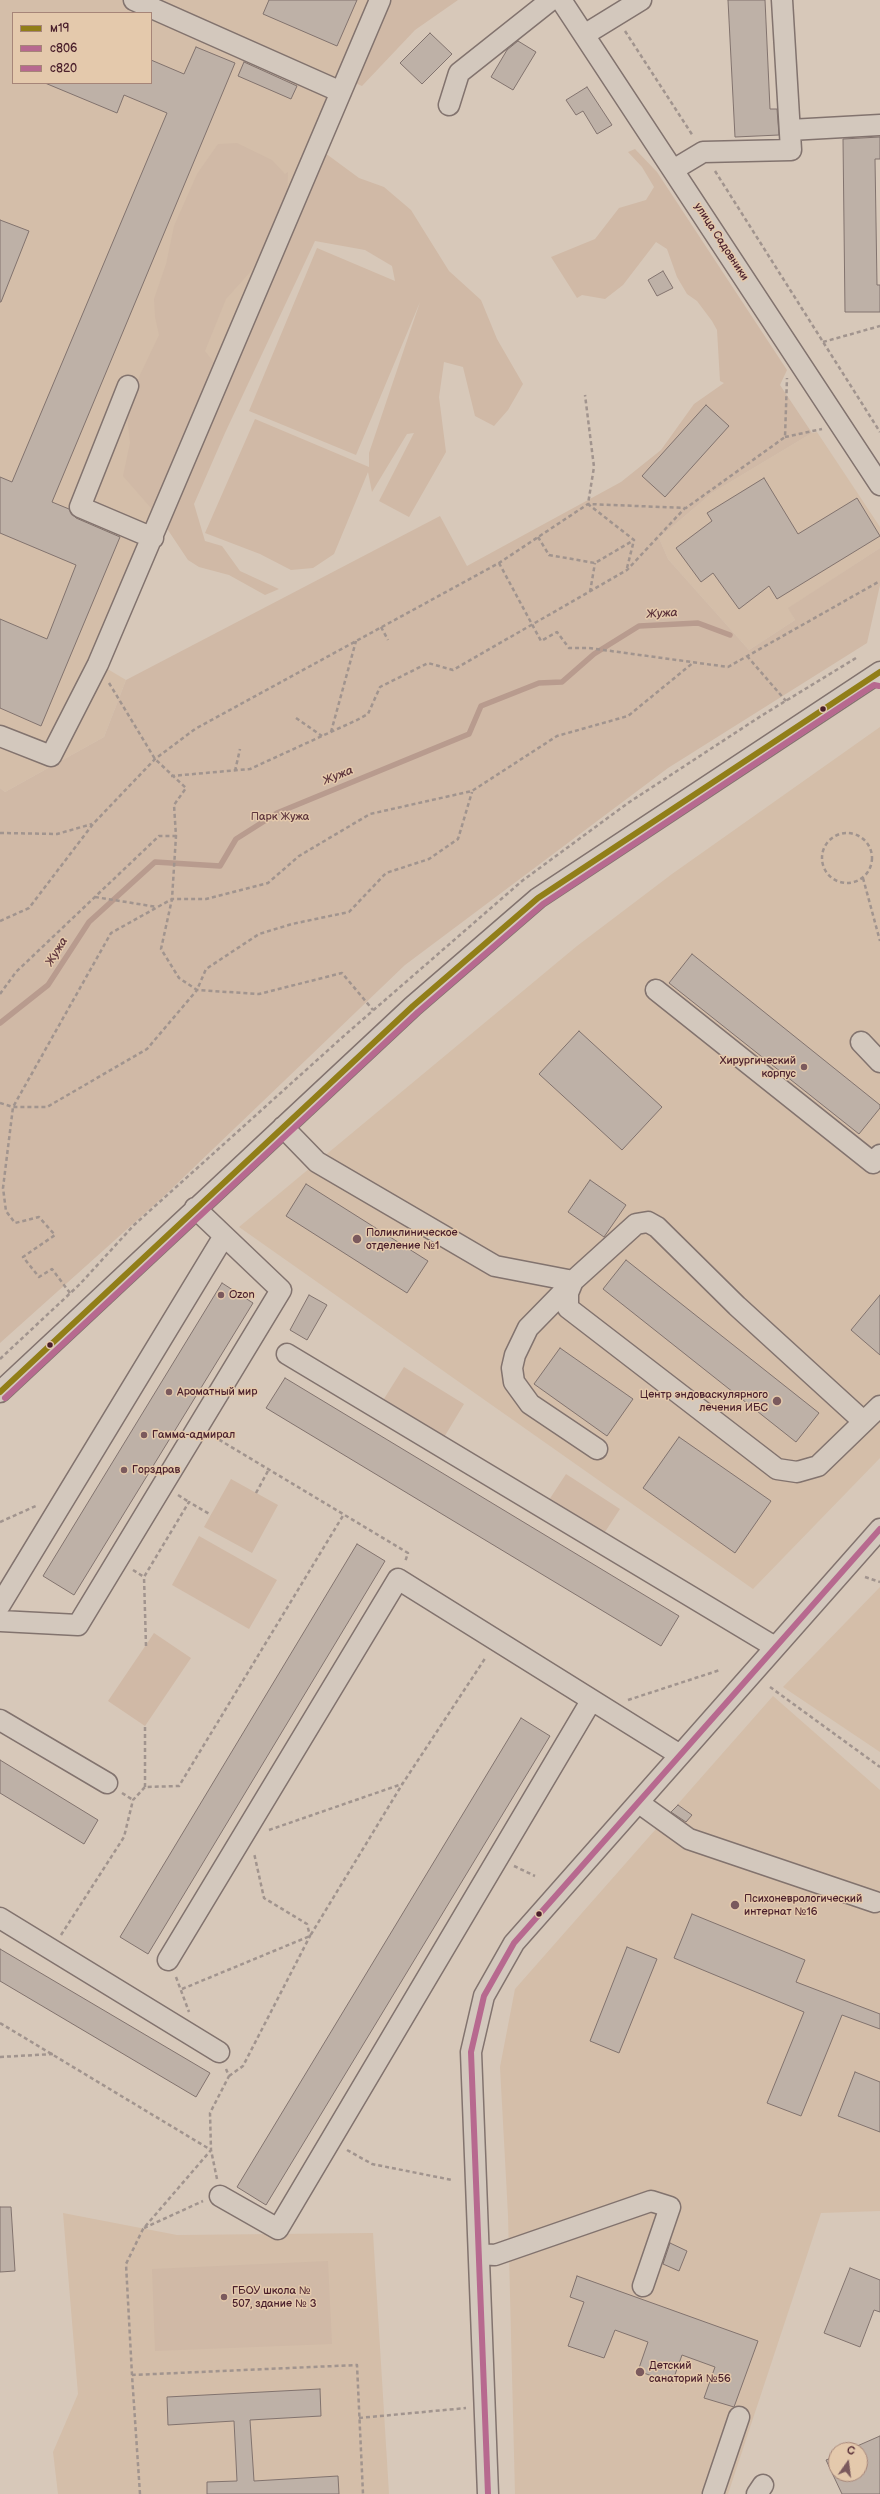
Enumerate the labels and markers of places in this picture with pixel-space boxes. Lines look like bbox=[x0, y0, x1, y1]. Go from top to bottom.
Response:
unlabelled marker bbox=[818, 704, 828, 714]
place label: Хирургический корпус bbox=[720, 1054, 796, 1080]
marker: Хирургический корпус bbox=[799, 1062, 809, 1072]
place label: Поликлиническое отделение №1 bbox=[366, 1226, 458, 1252]
marker: Поликлиническое отделение №1 bbox=[351, 1233, 363, 1245]
place label: Ozon bbox=[229, 1288, 255, 1302]
marker: Ozon bbox=[216, 1290, 226, 1300]
unlabelled marker bbox=[45, 1340, 55, 1350]
place label: Ароматный мир bbox=[177, 1385, 257, 1399]
marker: Ароматный мир bbox=[164, 1387, 174, 1397]
place label: Центр эндоваскулярного лечения ИБС bbox=[640, 1388, 768, 1414]
marker: Центр эндоваскулярного лечения ИБС bbox=[771, 1395, 783, 1407]
place label: Гамма-адмирал bbox=[152, 1428, 235, 1442]
marker: Гамма-адмирал bbox=[139, 1430, 149, 1440]
place label: Горздрав bbox=[132, 1463, 180, 1477]
marker: Горздрав bbox=[119, 1465, 129, 1475]
place label: Психоневрологический интернат №16 bbox=[744, 1892, 862, 1918]
marker: Психоневрологический интернат №16 bbox=[729, 1899, 741, 1911]
unlabelled marker bbox=[534, 1909, 544, 1919]
place label: ГБОУ школа № 507, здание № 3 bbox=[232, 2284, 317, 2310]
marker: ГБОУ школа № 507, здание № 3 bbox=[219, 2292, 229, 2302]
place label: Детский санаторий №56 bbox=[649, 2359, 731, 2385]
marker: Детский санаторий №56 bbox=[634, 2366, 646, 2378]

